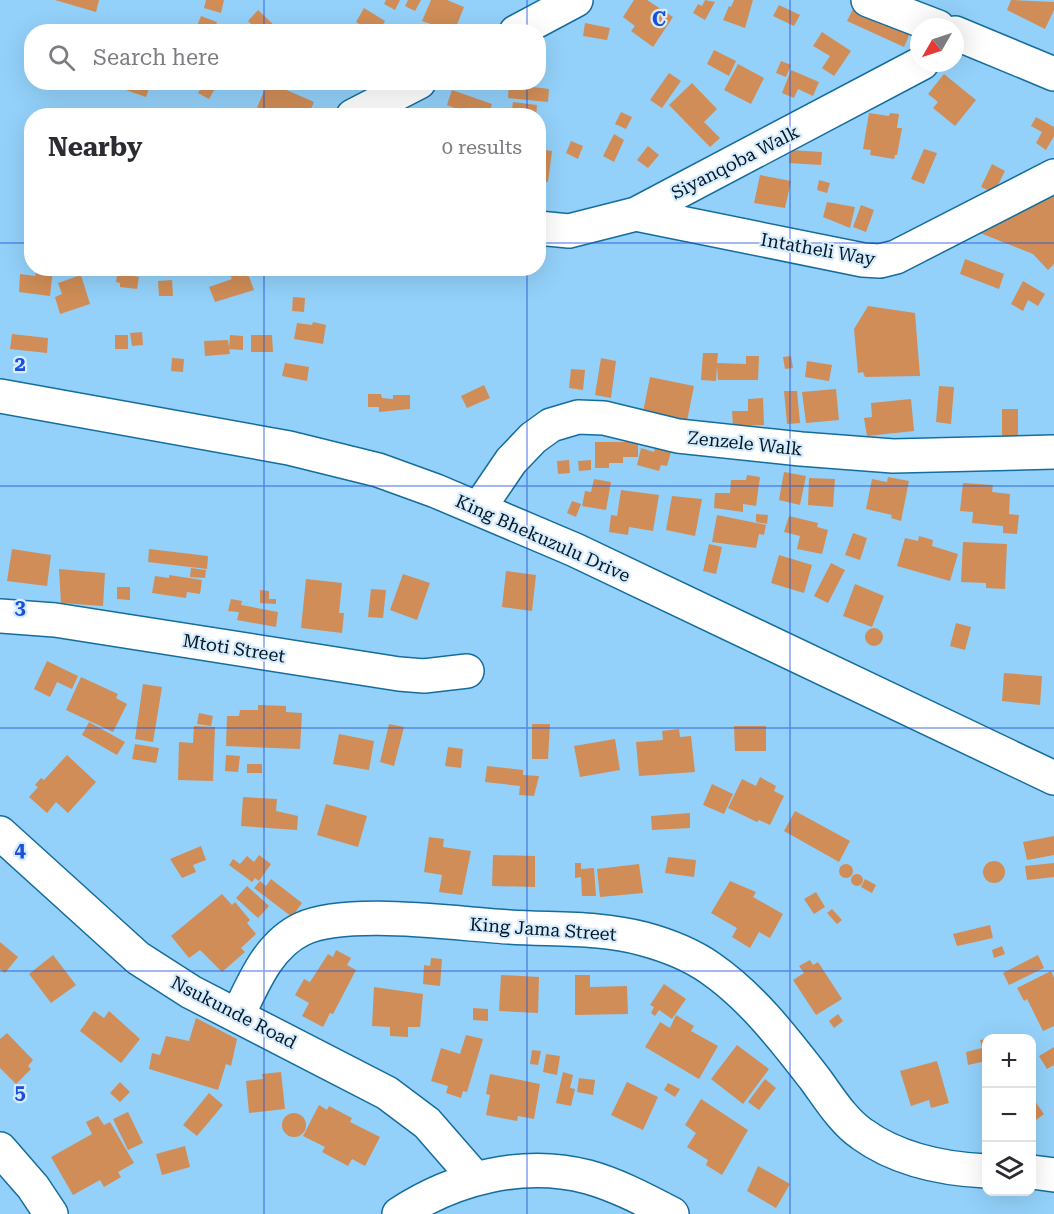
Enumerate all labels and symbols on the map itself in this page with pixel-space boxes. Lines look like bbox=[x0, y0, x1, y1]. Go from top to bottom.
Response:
text: C bbox=[652, 7, 666, 31]
north arrow bbox=[910, 18, 964, 72]
street label: Siyanqoba Walk bbox=[668, 121, 802, 203]
street label: Intatheli Way bbox=[759, 229, 877, 269]
text: 2 bbox=[14, 352, 26, 376]
street label: Zenzele Walk bbox=[687, 427, 803, 459]
street label: King Bhekuzulu Drive bbox=[452, 490, 634, 586]
text: 3 bbox=[14, 595, 26, 619]
street label: Mtoti Street bbox=[181, 630, 287, 667]
text: 4 bbox=[14, 838, 26, 862]
street label: King Jama Street bbox=[469, 913, 617, 945]
street label: Nsukunde Road bbox=[168, 971, 301, 1053]
text: 5 bbox=[14, 1080, 26, 1104]

